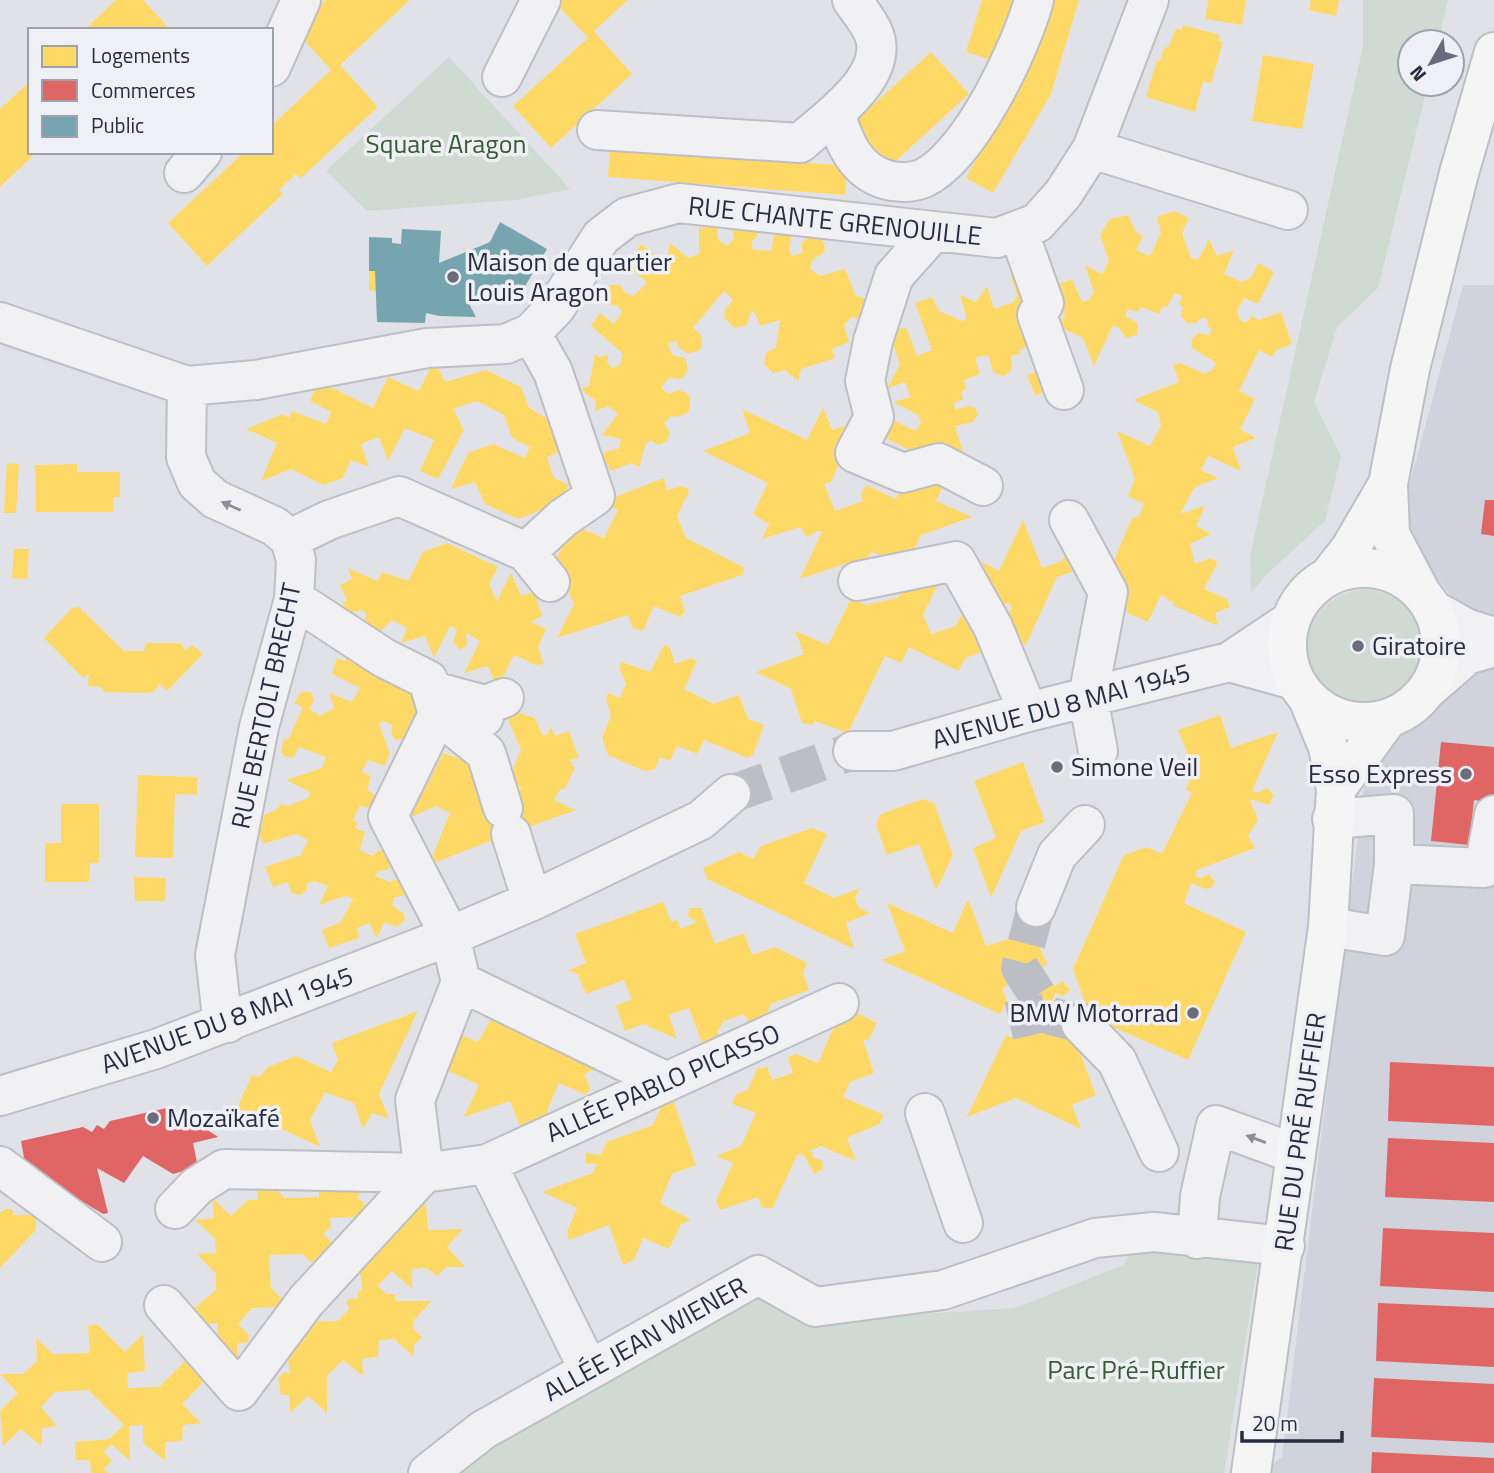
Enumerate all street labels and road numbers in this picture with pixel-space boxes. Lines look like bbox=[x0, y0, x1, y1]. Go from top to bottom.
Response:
street label: RUE CHANTE GRENOUILLE bbox=[686, 186, 984, 255]
street label: RUE BERTOLT BRECHT bbox=[220, 579, 311, 832]
street label: AVENUE DU 8 MAI 1945 bbox=[927, 652, 1194, 759]
street label: AVENUE DU 8 MAI 1945 bbox=[95, 956, 358, 1083]
street label: RUE DU PRÉ RUFFIER bbox=[1263, 1010, 1336, 1254]
street label: ALLÉE PABLO PICASSO bbox=[540, 1013, 786, 1152]
street label: ALLÉE JEAN WIENER bbox=[536, 1266, 754, 1411]

